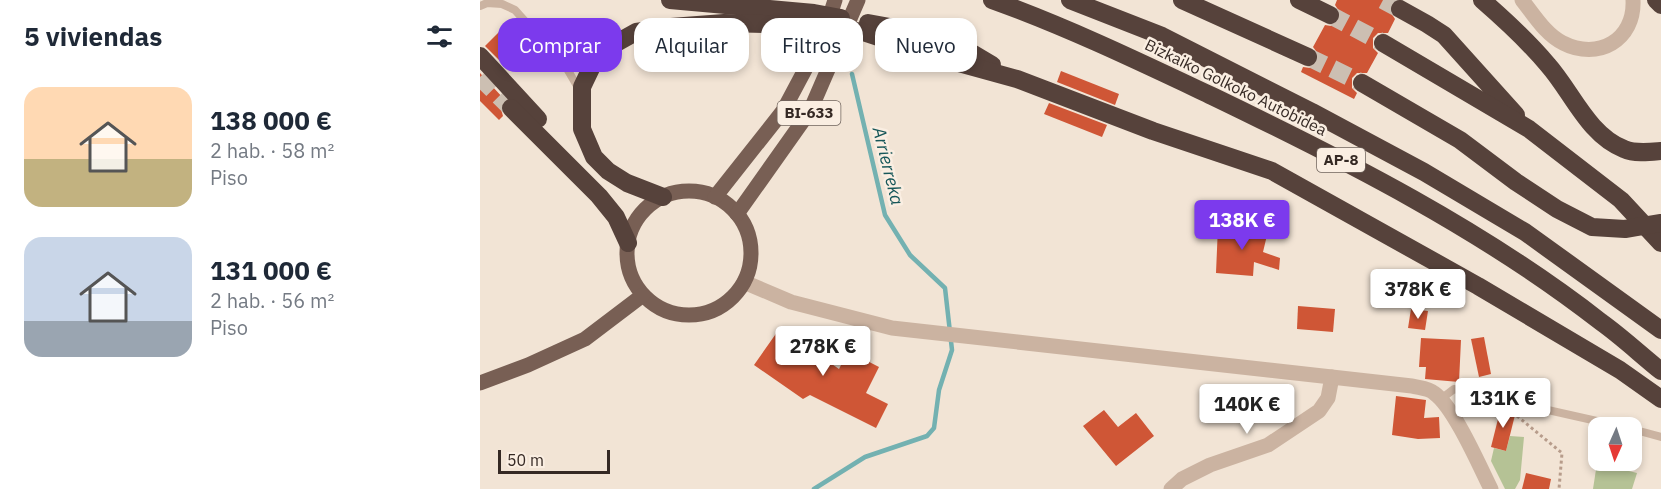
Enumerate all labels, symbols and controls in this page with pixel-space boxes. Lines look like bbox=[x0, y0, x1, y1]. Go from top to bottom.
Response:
chip: Comprar bbox=[498, 18, 622, 72]
chip: Alquilar bbox=[634, 18, 749, 72]
chip: Filtros bbox=[761, 18, 863, 72]
chip: Nuevo bbox=[875, 18, 977, 72]
text: 5 viviendas bbox=[24, 19, 162, 53]
icon: filters bbox=[423, 20, 456, 53]
street label: Bizkaiko Golkoko Autobidea bbox=[1142, 34, 1331, 140]
road number: BI-633 bbox=[778, 101, 840, 125]
text: 138 000 € bbox=[210, 103, 332, 137]
icon: home bbox=[72, 111, 144, 183]
water label: Arrierreka bbox=[867, 123, 909, 207]
text: 2 hab. · 58 m² bbox=[210, 137, 334, 164]
road number: AP-8 bbox=[1317, 148, 1365, 172]
text: Piso bbox=[210, 164, 248, 191]
pin: 138K € bbox=[1193, 200, 1291, 251]
text: 138K € bbox=[1208, 206, 1276, 233]
text: 131 000 € bbox=[210, 253, 332, 287]
icon: home bbox=[72, 261, 144, 333]
pin: 378K € bbox=[1369, 269, 1467, 320]
text: 378K € bbox=[1384, 275, 1452, 302]
text: 2 hab. · 56 m² bbox=[210, 287, 334, 314]
text: Piso bbox=[210, 314, 248, 341]
pin: 278K € bbox=[774, 326, 872, 377]
text: 278K € bbox=[789, 332, 857, 359]
pin: 131K € bbox=[1454, 378, 1552, 429]
pin: 140K € bbox=[1198, 384, 1296, 435]
text: 131K € bbox=[1469, 384, 1537, 411]
text: 140K € bbox=[1213, 390, 1281, 417]
north arrow bbox=[1588, 417, 1642, 471]
map controls bbox=[1588, 417, 1642, 471]
scale bar bbox=[498, 447, 610, 474]
text: 50 m bbox=[507, 450, 544, 470]

